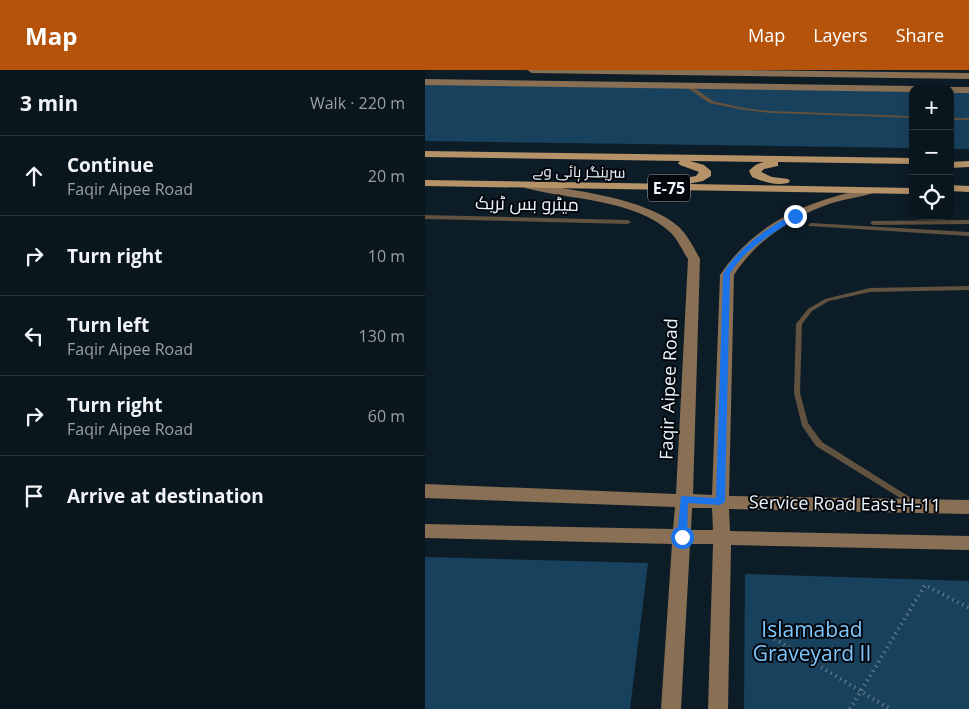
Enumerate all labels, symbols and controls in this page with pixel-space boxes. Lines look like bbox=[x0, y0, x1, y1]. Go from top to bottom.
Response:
text: Map bbox=[25, 19, 77, 52]
text: Map bbox=[748, 23, 785, 47]
text: Layers bbox=[813, 23, 868, 47]
text: Share bbox=[896, 23, 944, 47]
map controls bbox=[909, 85, 954, 220]
button: + bbox=[909, 85, 954, 130]
text: 3 min bbox=[20, 89, 78, 117]
text: Walk · 220 m bbox=[310, 92, 405, 114]
button: − bbox=[909, 130, 954, 175]
text: Continue bbox=[67, 152, 154, 178]
street label: سرینگر ہائی وے bbox=[532, 160, 626, 183]
icon: ahead bbox=[20, 162, 48, 190]
text: 20 m bbox=[368, 165, 405, 187]
road number: E-75 bbox=[648, 175, 690, 202]
button: locate bbox=[909, 175, 954, 220]
text: Faqir Aipee Road bbox=[67, 178, 193, 200]
street label: میٹرو بس ٹریک bbox=[475, 190, 579, 216]
route end bbox=[784, 205, 807, 228]
icon: right bbox=[20, 242, 48, 270]
text: Turn right bbox=[67, 243, 162, 269]
text: 10 m bbox=[368, 245, 405, 267]
text: Turn left bbox=[67, 312, 149, 338]
street label: Faqir Aipee Road bbox=[654, 318, 682, 460]
icon: left bbox=[20, 322, 48, 350]
text: 130 m bbox=[359, 325, 405, 347]
text: Faqir Aipee Road bbox=[67, 338, 193, 360]
text: Turn right bbox=[67, 392, 162, 418]
icon: right bbox=[20, 402, 48, 430]
text: 60 m bbox=[368, 405, 405, 427]
text: Faqir Aipee Road bbox=[67, 418, 193, 440]
icon: arrive bbox=[20, 482, 48, 510]
text: Arrive at destination bbox=[67, 483, 264, 509]
street label: Service Road East-H-11 bbox=[749, 489, 941, 517]
route start bbox=[671, 526, 694, 549]
park label: Islamabad Graveyard II bbox=[753, 615, 871, 667]

